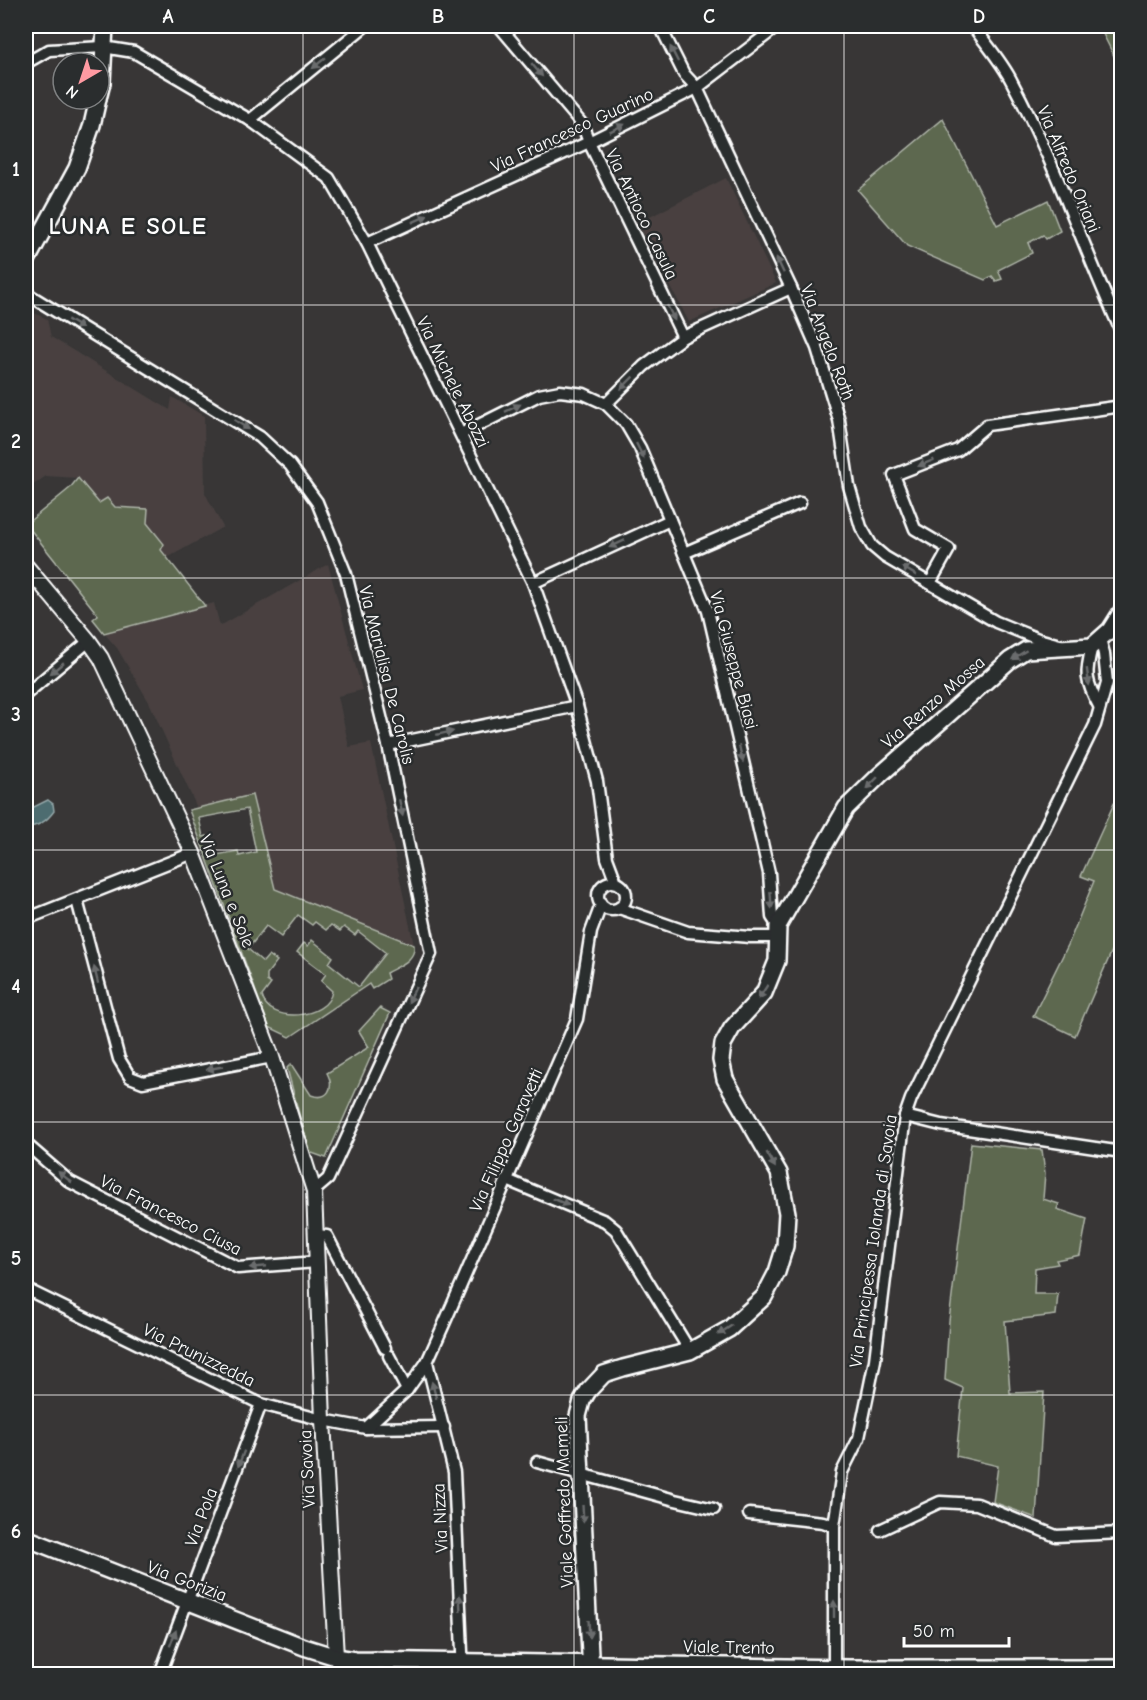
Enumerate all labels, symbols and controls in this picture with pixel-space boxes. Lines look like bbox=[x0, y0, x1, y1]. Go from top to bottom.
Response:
text: A bbox=[162, 5, 174, 28]
text: B bbox=[432, 5, 444, 28]
text: C bbox=[703, 5, 715, 28]
text: D bbox=[973, 5, 985, 28]
one-way arrow bbox=[670, 45, 680, 63]
north arrow bbox=[51, 51, 111, 111]
one-way arrow bbox=[311, 56, 327, 69]
one-way arrow bbox=[530, 62, 543, 77]
text: N bbox=[62, 82, 82, 102]
street label: Via Francesco Guarino bbox=[488, 84, 657, 177]
street label: Via Alfredo Oriani bbox=[1032, 103, 1105, 236]
one-way arrow bbox=[608, 124, 625, 133]
street label: Via Antioco Casula bbox=[601, 145, 682, 283]
text: 1 bbox=[12, 158, 20, 181]
district label: LUNA E SOLE bbox=[49, 212, 207, 240]
one-way arrow bbox=[412, 214, 429, 223]
one-way arrow bbox=[776, 257, 785, 274]
street label: Via Angelo Roth bbox=[796, 281, 859, 403]
one-way arrow bbox=[667, 304, 676, 321]
street label: Via Michele Abozzi bbox=[412, 313, 493, 451]
one-way arrow bbox=[67, 318, 84, 329]
one-way arrow bbox=[621, 375, 635, 389]
one-way arrow bbox=[505, 403, 522, 413]
one-way arrow bbox=[234, 420, 250, 431]
text: 2 bbox=[11, 430, 21, 453]
one-way arrow bbox=[636, 442, 645, 459]
one-way arrow bbox=[917, 458, 935, 468]
one-way arrow bbox=[609, 540, 626, 549]
one-way arrow bbox=[900, 566, 917, 576]
street label: Via Marialisa De Carolis bbox=[354, 584, 419, 767]
street label: Via Giuseppe Biasi bbox=[705, 589, 762, 731]
one-way arrow bbox=[1011, 650, 1027, 661]
street label: Via Renzo Mossa bbox=[877, 652, 989, 753]
one-way arrow bbox=[49, 661, 65, 674]
one-way arrow bbox=[1084, 667, 1093, 686]
text: 3 bbox=[11, 703, 21, 726]
one-way arrow bbox=[436, 728, 455, 737]
one-way arrow bbox=[737, 745, 747, 763]
one-way arrow bbox=[865, 775, 879, 789]
one-way arrow bbox=[397, 798, 406, 817]
street label: Via Luna e Sole bbox=[194, 832, 259, 951]
one-way arrow bbox=[766, 891, 776, 910]
one-way arrow bbox=[91, 965, 101, 984]
text: 4 bbox=[11, 975, 21, 998]
one-way arrow bbox=[757, 984, 768, 1000]
one-way arrow bbox=[408, 987, 417, 1004]
one-way arrow bbox=[205, 1064, 224, 1073]
street label: Via Filippo Garavetti bbox=[465, 1065, 548, 1215]
street label: Via Principessa Iolanda di Savoia bbox=[845, 1113, 902, 1369]
one-way arrow bbox=[766, 1152, 776, 1169]
one-way arrow bbox=[57, 1171, 73, 1184]
street label: Via Francesco Ciusa bbox=[97, 1171, 245, 1260]
one-way arrow bbox=[552, 1198, 570, 1207]
text: 5 bbox=[11, 1247, 21, 1270]
one-way arrow bbox=[249, 1262, 268, 1272]
street label: Via Prunizzedda bbox=[139, 1319, 258, 1392]
one-way arrow bbox=[718, 1324, 734, 1336]
one-way arrow bbox=[429, 1381, 438, 1399]
street label: Viale Goffredo Mameli bbox=[551, 1416, 578, 1588]
street label: Via Savoia bbox=[295, 1429, 320, 1509]
one-way arrow bbox=[235, 1450, 245, 1468]
street label: Via Nizza bbox=[428, 1483, 453, 1553]
street label: Via Pola bbox=[181, 1485, 222, 1549]
one-way arrow bbox=[578, 1505, 587, 1524]
text: 6 bbox=[11, 1520, 21, 1543]
street label: Via Gorizia bbox=[144, 1557, 230, 1606]
one-way arrow bbox=[456, 1594, 465, 1613]
one-way arrow bbox=[829, 1600, 839, 1619]
scale bar bbox=[904, 1610, 1009, 1648]
one-way arrow bbox=[584, 1620, 593, 1639]
text: 50 m bbox=[913, 1621, 955, 1642]
one-way arrow bbox=[169, 1629, 179, 1647]
street label: Viale Trento bbox=[683, 1636, 775, 1659]

